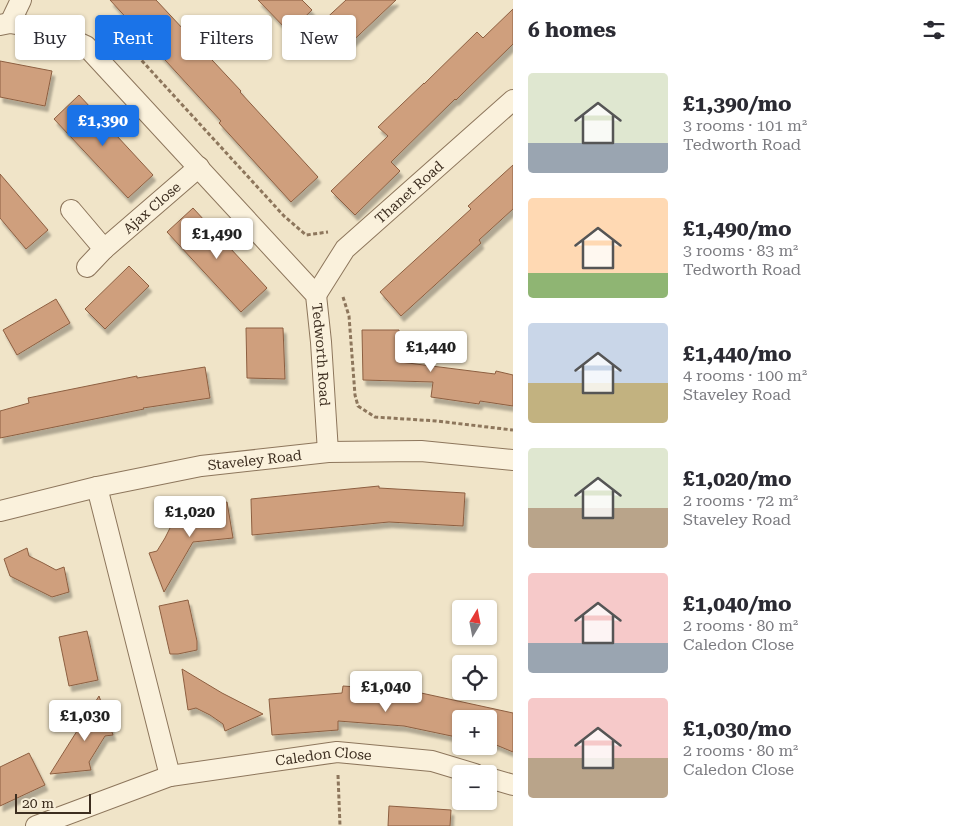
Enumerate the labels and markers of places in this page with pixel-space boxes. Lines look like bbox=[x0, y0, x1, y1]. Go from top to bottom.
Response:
pin: £1,390 bbox=[62, 104, 144, 147]
pin: £1,490 bbox=[176, 218, 258, 260]
pin: £1,440 bbox=[390, 330, 472, 373]
pin: £1,020 bbox=[149, 496, 231, 538]
pin: £1,040 bbox=[345, 670, 427, 713]
pin: £1,030 bbox=[44, 700, 126, 742]

